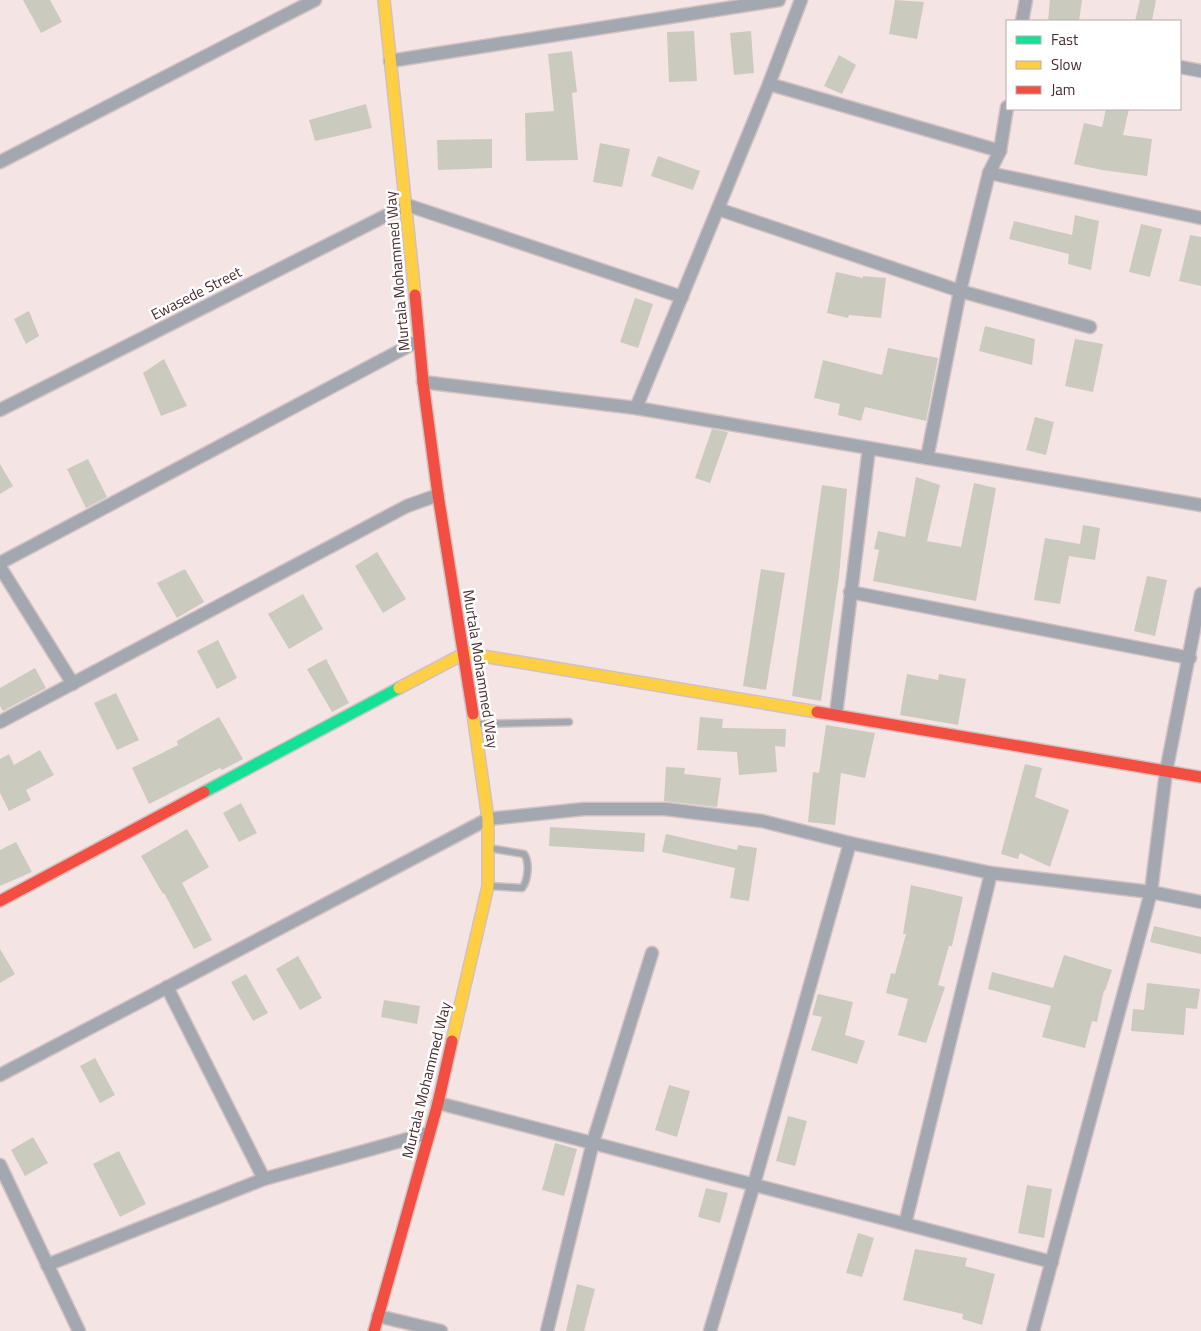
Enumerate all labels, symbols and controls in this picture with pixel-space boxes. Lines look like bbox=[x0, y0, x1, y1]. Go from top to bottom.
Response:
legend bbox=[1006, 20, 1181, 110]
text: Fast bbox=[1051, 28, 1079, 51]
text: Slow bbox=[1051, 53, 1082, 76]
text: Jam bbox=[1051, 78, 1075, 101]
street label: Murtala Mohammed Way bbox=[379, 190, 415, 352]
street label: Ewasede Street bbox=[147, 260, 246, 326]
street label: Murtala Mohammed Way bbox=[457, 588, 505, 750]
street label: Murtala Mohammed Way bbox=[395, 999, 457, 1161]

